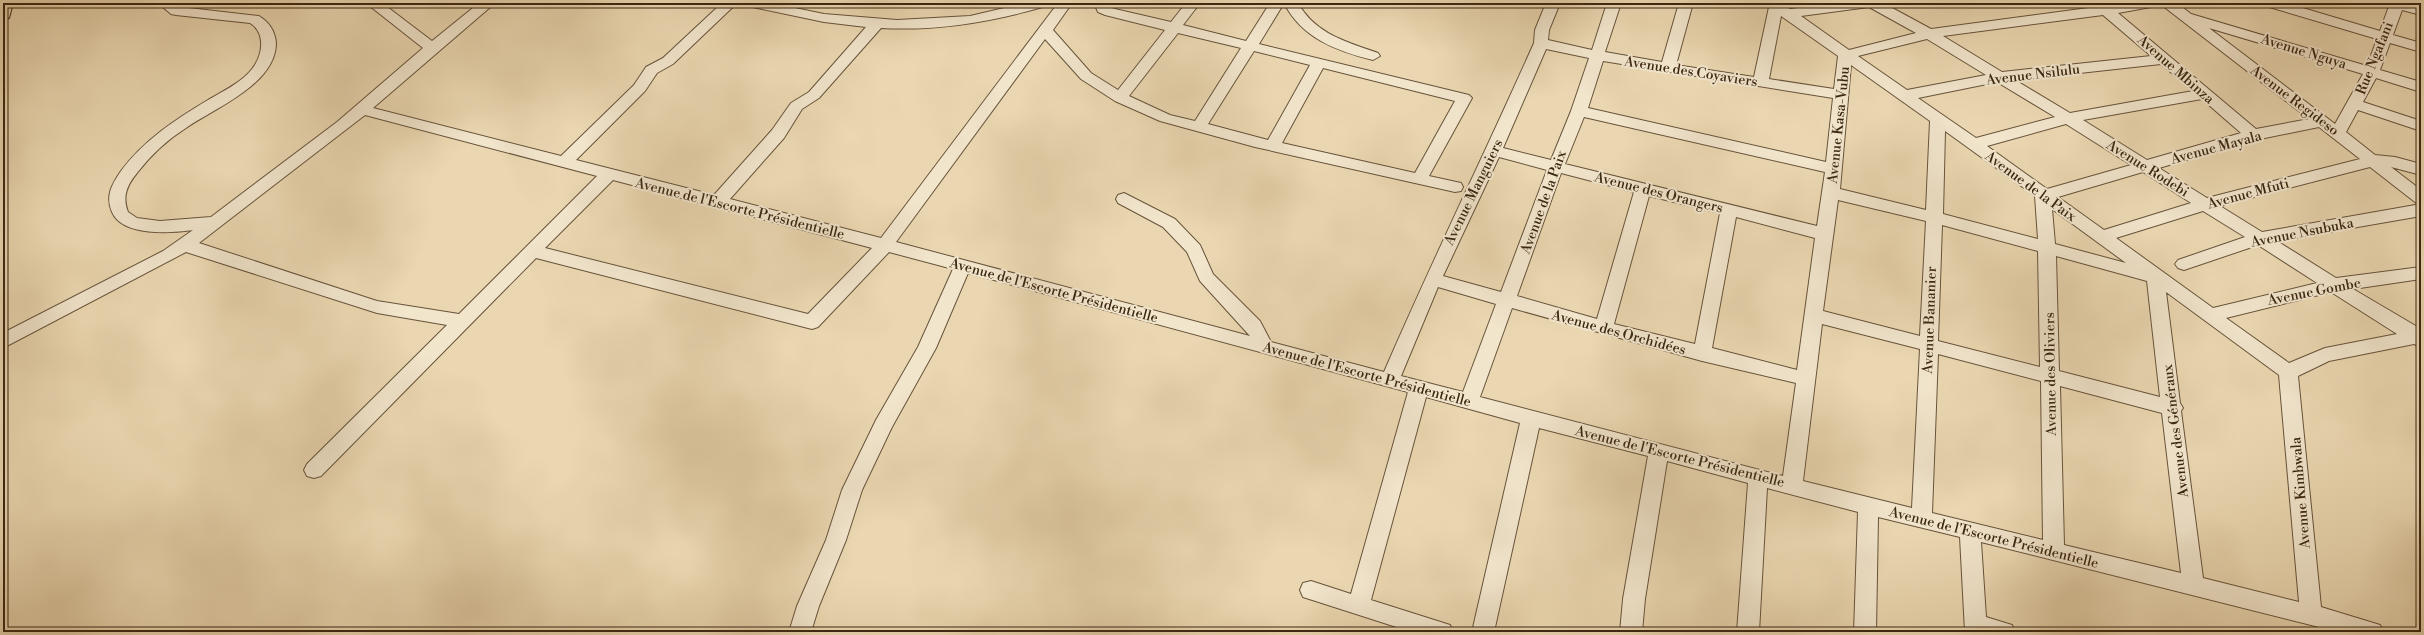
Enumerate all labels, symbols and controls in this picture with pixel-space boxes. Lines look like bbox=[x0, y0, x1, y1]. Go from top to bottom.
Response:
street label: Rue Ngafani bbox=[2352, 19, 2398, 98]
street label: Avenue Nguya bbox=[2258, 30, 2350, 74]
street label: Avenue Mbinza bbox=[2132, 31, 2218, 109]
street label: Avenue des Coyaviers bbox=[1622, 52, 1759, 91]
street label: Avenue Nsilulu bbox=[1984, 60, 2081, 90]
street label: Avenue Regideso bbox=[2246, 61, 2342, 140]
street label: Avenue Kasa-Vubu bbox=[1824, 66, 1854, 186]
street label: Avenue Mayala bbox=[2168, 127, 2265, 169]
street label: Avenue Manguiers bbox=[1440, 136, 1507, 249]
street label: Avenue Rodebi bbox=[2102, 136, 2192, 202]
street label: Avenue de la Paix bbox=[1517, 147, 1571, 257]
street label: Avenue de la Paix bbox=[1980, 147, 2080, 227]
street label: Avenue des Orangers bbox=[1592, 168, 1725, 218]
street label: Avenue de l'Escorte Présidentielle bbox=[632, 174, 846, 244]
street label: Avenue Mfuti bbox=[2204, 174, 2292, 214]
street label: Avenue Nsubuka bbox=[2248, 214, 2356, 252]
street label: Avenue de l'Escorte Présidentielle bbox=[947, 254, 1160, 327]
street label: Avenue Bananier bbox=[1919, 266, 1941, 375]
street label: Avenue Gombe bbox=[2265, 274, 2362, 310]
street label: Avenue des Orchidées bbox=[1549, 306, 1688, 360]
street label: Avenue des Oliviers bbox=[2041, 312, 2061, 437]
street label: Avenue de l'Escorte Présidentielle bbox=[1260, 338, 1473, 411]
street label: Avenue des Généraux bbox=[2159, 362, 2193, 499]
street label: Avenue de l'Escorte Présidentielle bbox=[1572, 422, 1786, 492]
street label: Avenue Kimbwala bbox=[2287, 435, 2315, 550]
street label: Avenue de l'Escorte Présidentielle bbox=[1886, 503, 2100, 573]

